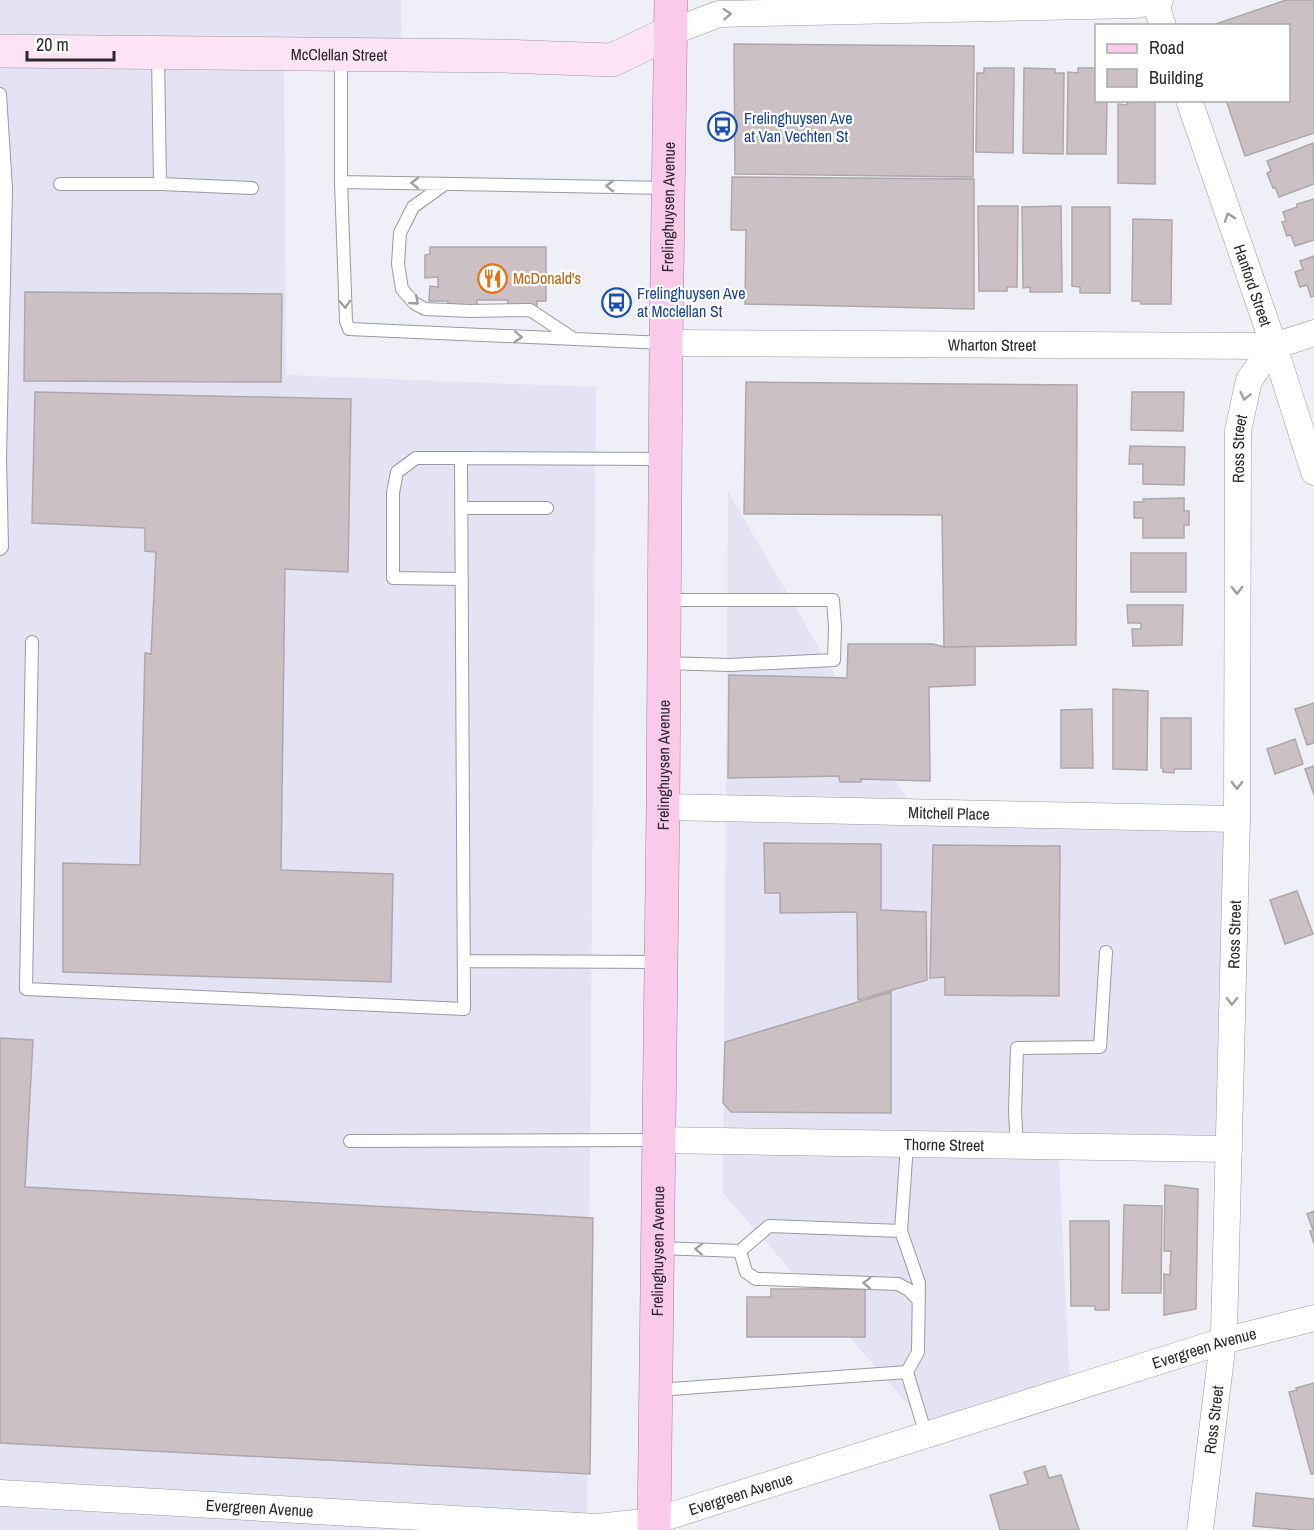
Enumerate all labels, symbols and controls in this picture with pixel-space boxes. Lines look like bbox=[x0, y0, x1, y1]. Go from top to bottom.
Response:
one-way arrow bbox=[722, 8, 731, 21]
scale bar bbox=[27, 24, 114, 62]
legend bbox=[1095, 24, 1290, 102]
text: 20 m bbox=[36, 32, 69, 57]
text: Road bbox=[1149, 35, 1184, 60]
street label: McClellan Street bbox=[291, 43, 388, 66]
text: Building bbox=[1149, 65, 1204, 90]
place label: Frelinghuysen Ave at Van Vechten St bbox=[744, 107, 852, 147]
bus stop icon: Frelinghuysen Ave at Van Vechten St bbox=[707, 111, 739, 143]
street label: Frelinghuysen Avenue bbox=[656, 142, 680, 272]
one-way arrow bbox=[411, 177, 420, 190]
one-way arrow bbox=[606, 180, 615, 193]
one-way arrow bbox=[1224, 212, 1237, 223]
street label: Hanford Street bbox=[1229, 241, 1277, 330]
restaurant icon: McDonald's bbox=[476, 262, 508, 294]
place label: McDonald's bbox=[513, 267, 581, 289]
place label: Frelinghuysen Ave at Mcclellan St bbox=[637, 282, 745, 322]
bus stop icon: Frelinghuysen Ave at Mcclellan St bbox=[600, 286, 632, 318]
one-way arrow bbox=[408, 294, 418, 305]
one-way arrow bbox=[339, 299, 351, 308]
one-way arrow bbox=[513, 330, 522, 343]
street label: Wharton Street bbox=[948, 333, 1037, 356]
one-way arrow bbox=[1240, 391, 1253, 401]
street label: Ross Street bbox=[1227, 412, 1252, 483]
one-way arrow bbox=[1231, 586, 1244, 595]
street label: Frelinghuysen Avenue bbox=[652, 700, 675, 830]
one-way arrow bbox=[1231, 781, 1243, 790]
street label: Mitchell Place bbox=[908, 801, 990, 825]
street label: Ross Street bbox=[1222, 900, 1246, 969]
one-way arrow bbox=[1226, 997, 1238, 1006]
street label: Thorne Street bbox=[904, 1133, 985, 1156]
street label: Frelinghuysen Avenue bbox=[646, 1186, 669, 1316]
one-way arrow bbox=[694, 1243, 703, 1256]
one-way arrow bbox=[862, 1277, 871, 1290]
street label: Evergreen Avenue bbox=[1149, 1322, 1258, 1374]
street label: Ross Street bbox=[1198, 1384, 1229, 1455]
street label: Evergreen Avenue bbox=[686, 1467, 795, 1520]
street label: Evergreen Avenue bbox=[205, 1494, 314, 1522]

